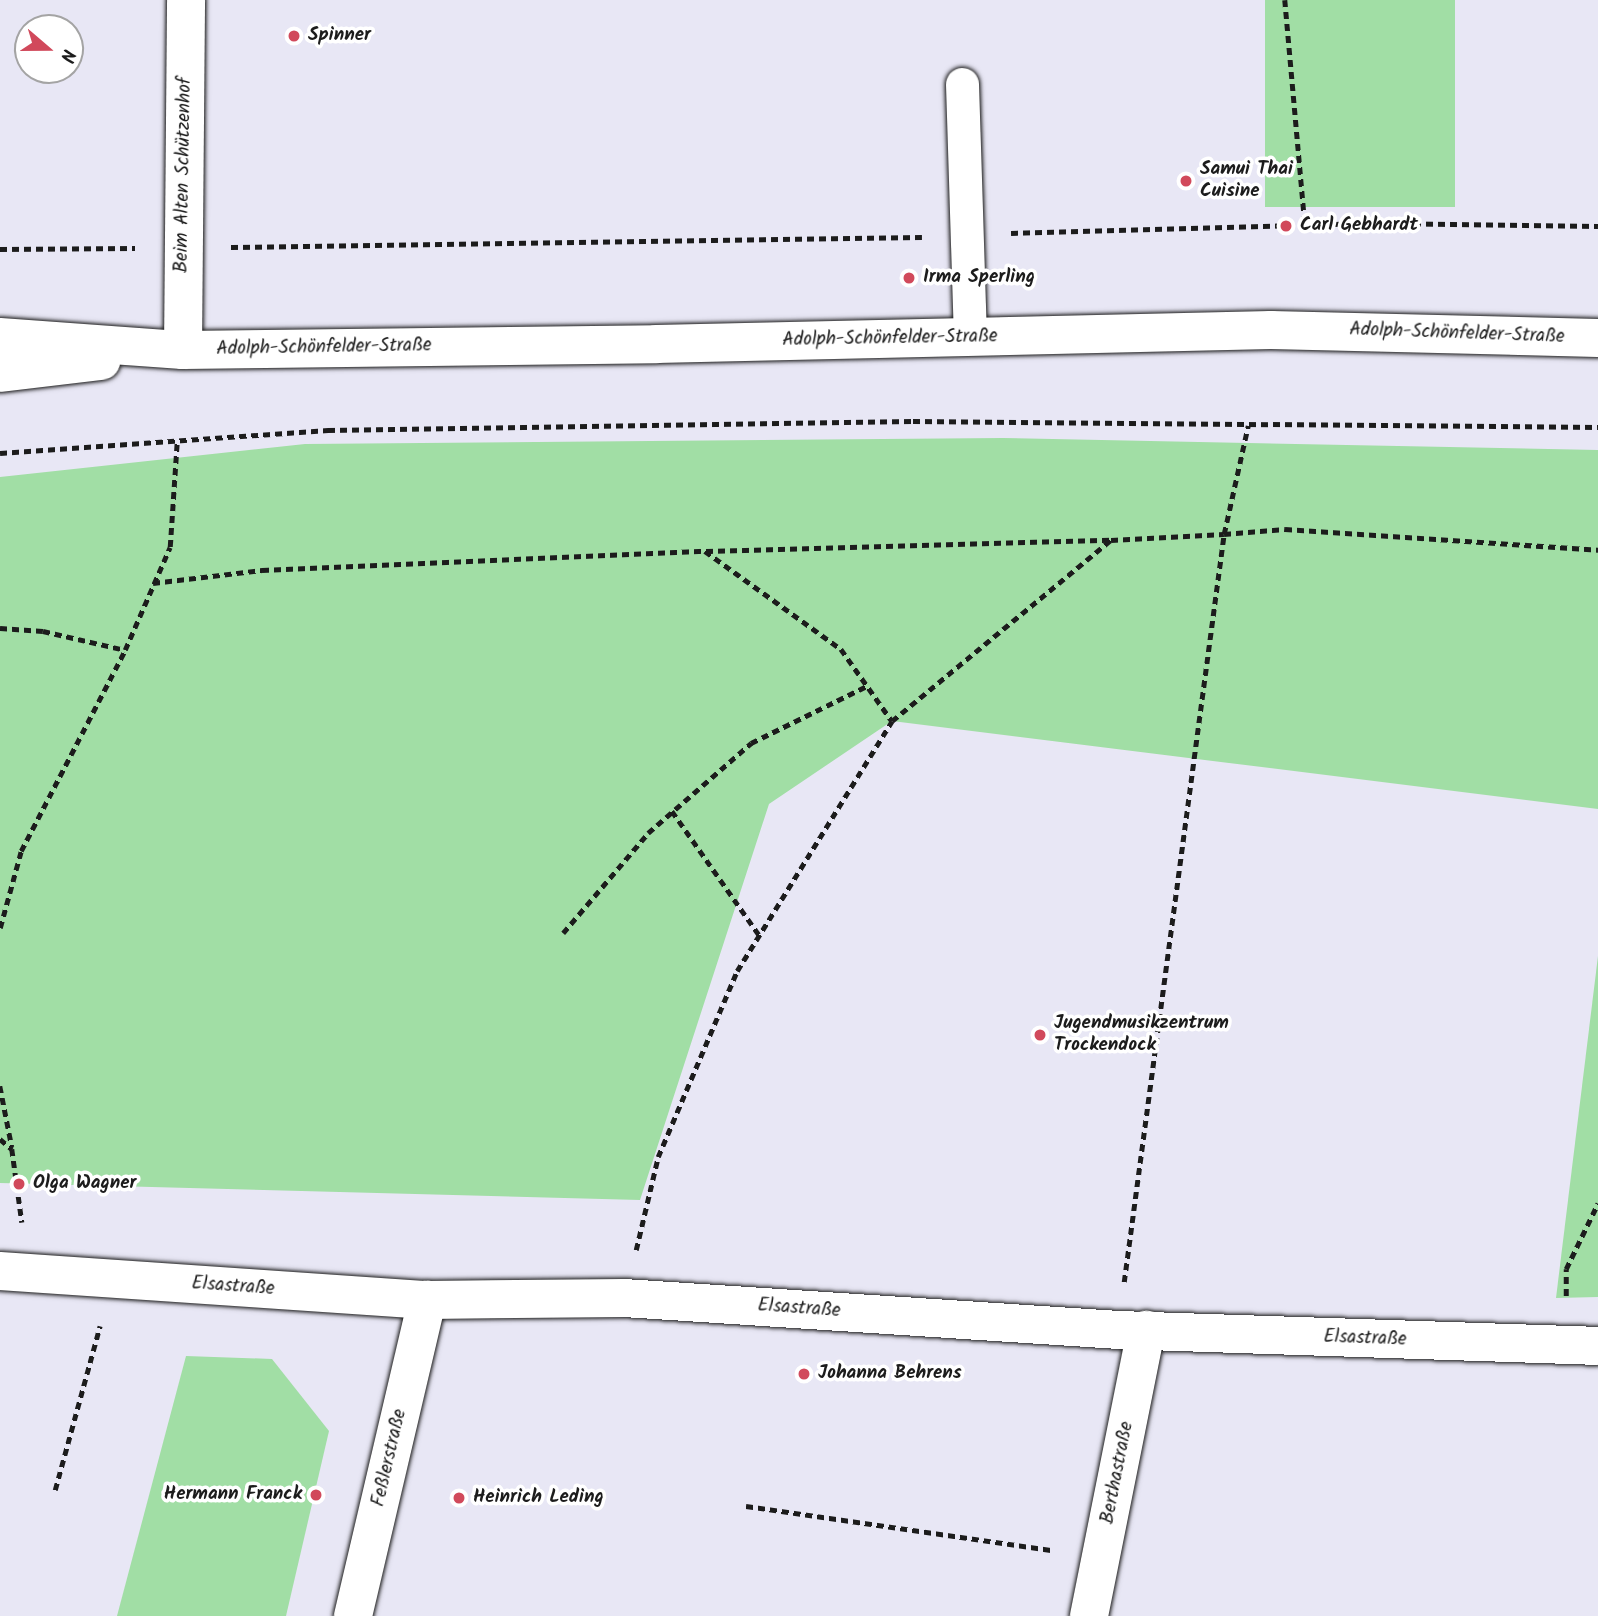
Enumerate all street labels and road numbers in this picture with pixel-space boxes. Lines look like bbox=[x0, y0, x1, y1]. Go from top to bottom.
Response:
street label: Beim Alten Schützenhof bbox=[171, 77, 197, 273]
street label: Adolph-Schönfelder-Straße bbox=[1349, 319, 1565, 349]
street label: Adolph-Schönfelder-Straße bbox=[782, 326, 998, 352]
street label: Adolph-Schönfelder-Straße bbox=[216, 335, 432, 361]
street label: Elsastraße bbox=[191, 1273, 275, 1301]
street label: Elsastraße bbox=[757, 1295, 841, 1323]
street label: Elsastraße bbox=[1323, 1326, 1407, 1352]
street label: Feßlerstraße bbox=[368, 1407, 412, 1509]
street label: Berthastraße bbox=[1097, 1420, 1139, 1526]

